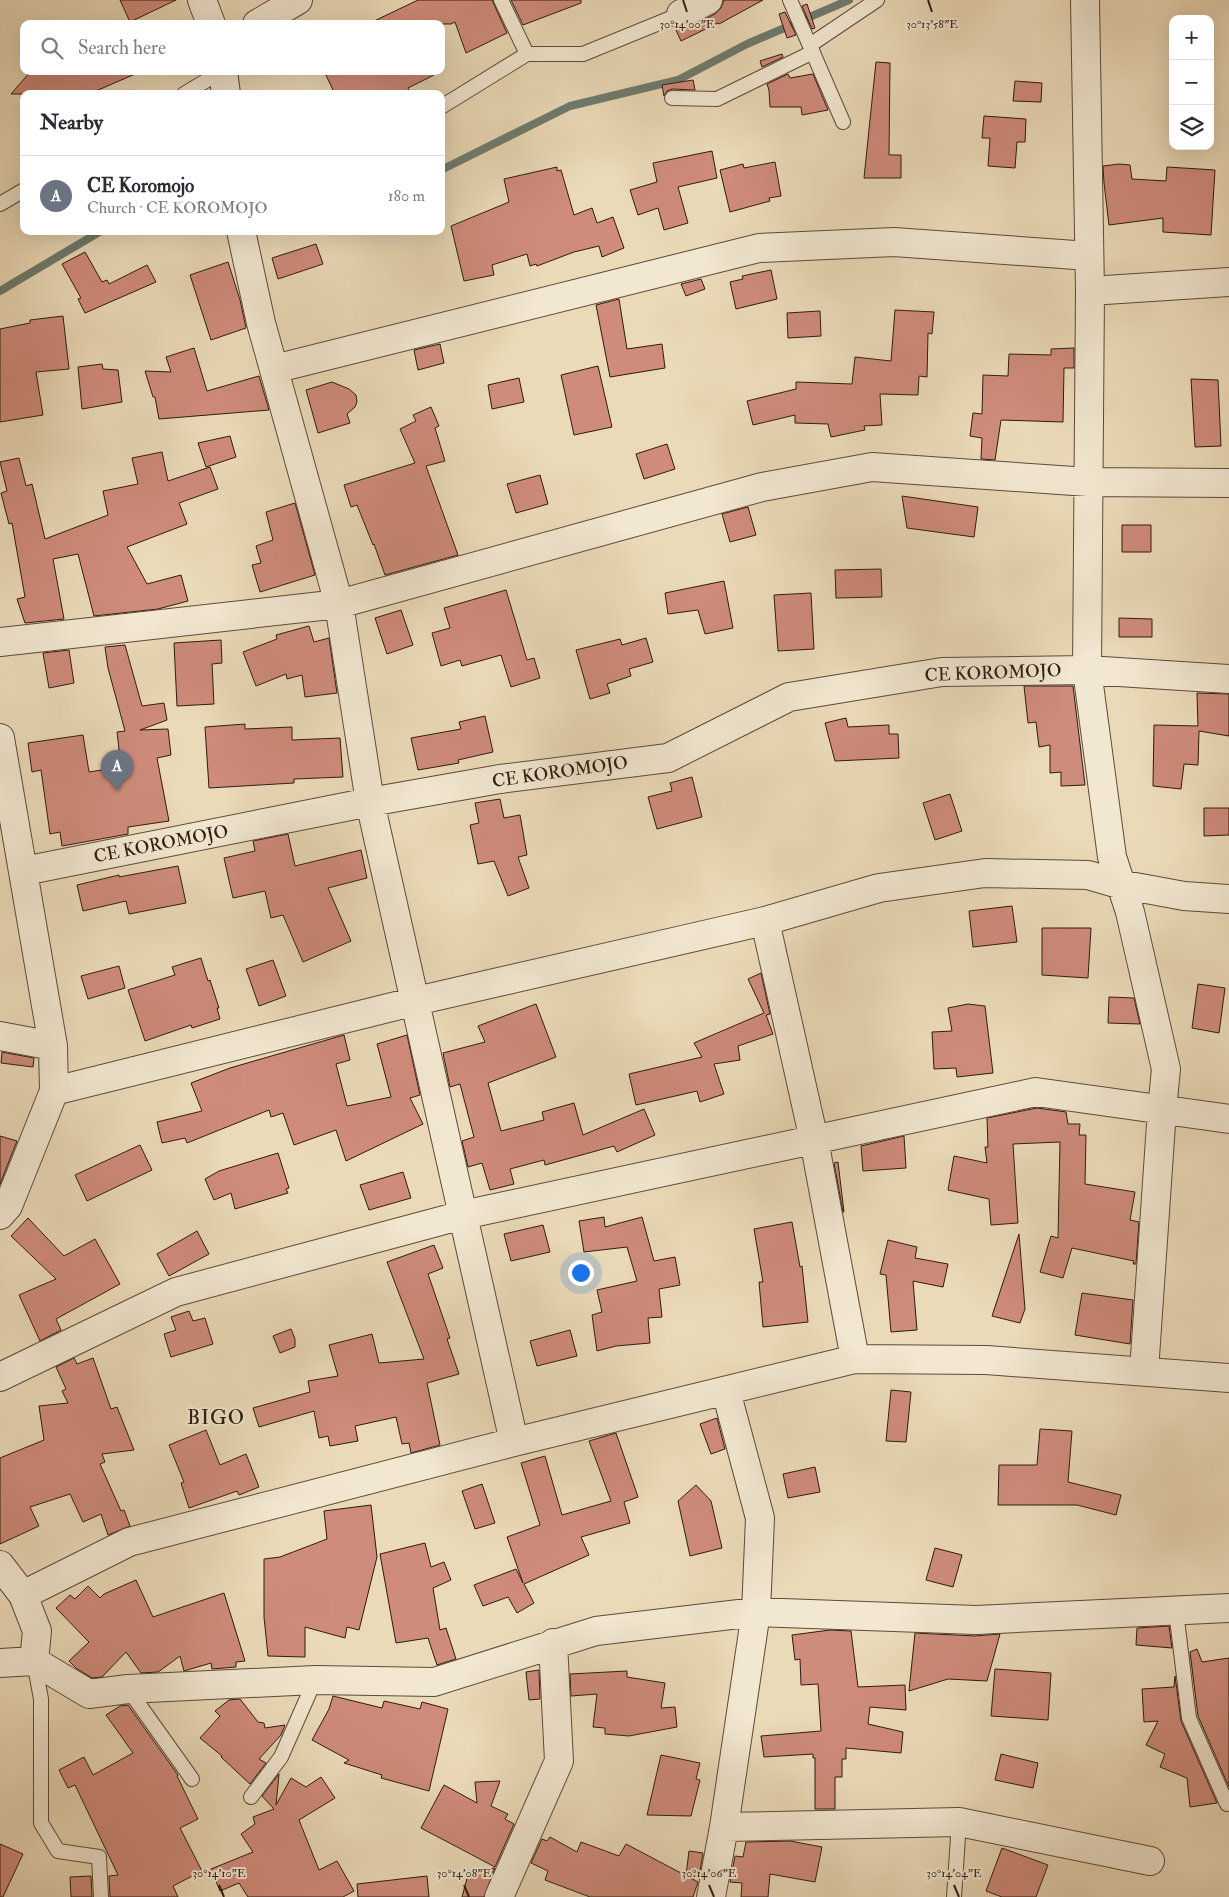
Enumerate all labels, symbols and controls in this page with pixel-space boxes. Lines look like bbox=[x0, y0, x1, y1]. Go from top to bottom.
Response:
map controls bbox=[1169, 15, 1214, 150]
button: + bbox=[1169, 15, 1214, 60]
text: 30°14'00"E bbox=[659, 17, 715, 32]
text: 30°13'58"E bbox=[906, 17, 958, 32]
search box bbox=[20, 20, 445, 75]
icon: search bbox=[38, 34, 66, 62]
text: Search here bbox=[78, 36, 166, 60]
button: − bbox=[1169, 60, 1214, 105]
button: layers bbox=[1169, 105, 1214, 150]
text: Nearby bbox=[40, 109, 103, 136]
text: CE Koromojo bbox=[87, 174, 194, 198]
text: A bbox=[51, 186, 61, 206]
text: 180 m bbox=[388, 186, 425, 206]
text: Church · CE KOROMOJO bbox=[87, 198, 268, 218]
street label: CE KOROMOJO bbox=[924, 659, 1062, 687]
pin: A bbox=[101, 750, 133, 791]
street label: CE KOROMOJO bbox=[491, 751, 629, 793]
street label: CE KOROMOJO bbox=[92, 820, 230, 868]
your location bbox=[568, 1260, 594, 1286]
district label: BIGO bbox=[187, 1405, 245, 1430]
text: 30°14'10"E bbox=[192, 1866, 246, 1881]
text: 30°14'08"E bbox=[437, 1866, 492, 1881]
text: 30°14'06"E bbox=[682, 1866, 737, 1881]
text: 30°14'04"E bbox=[926, 1866, 982, 1881]

